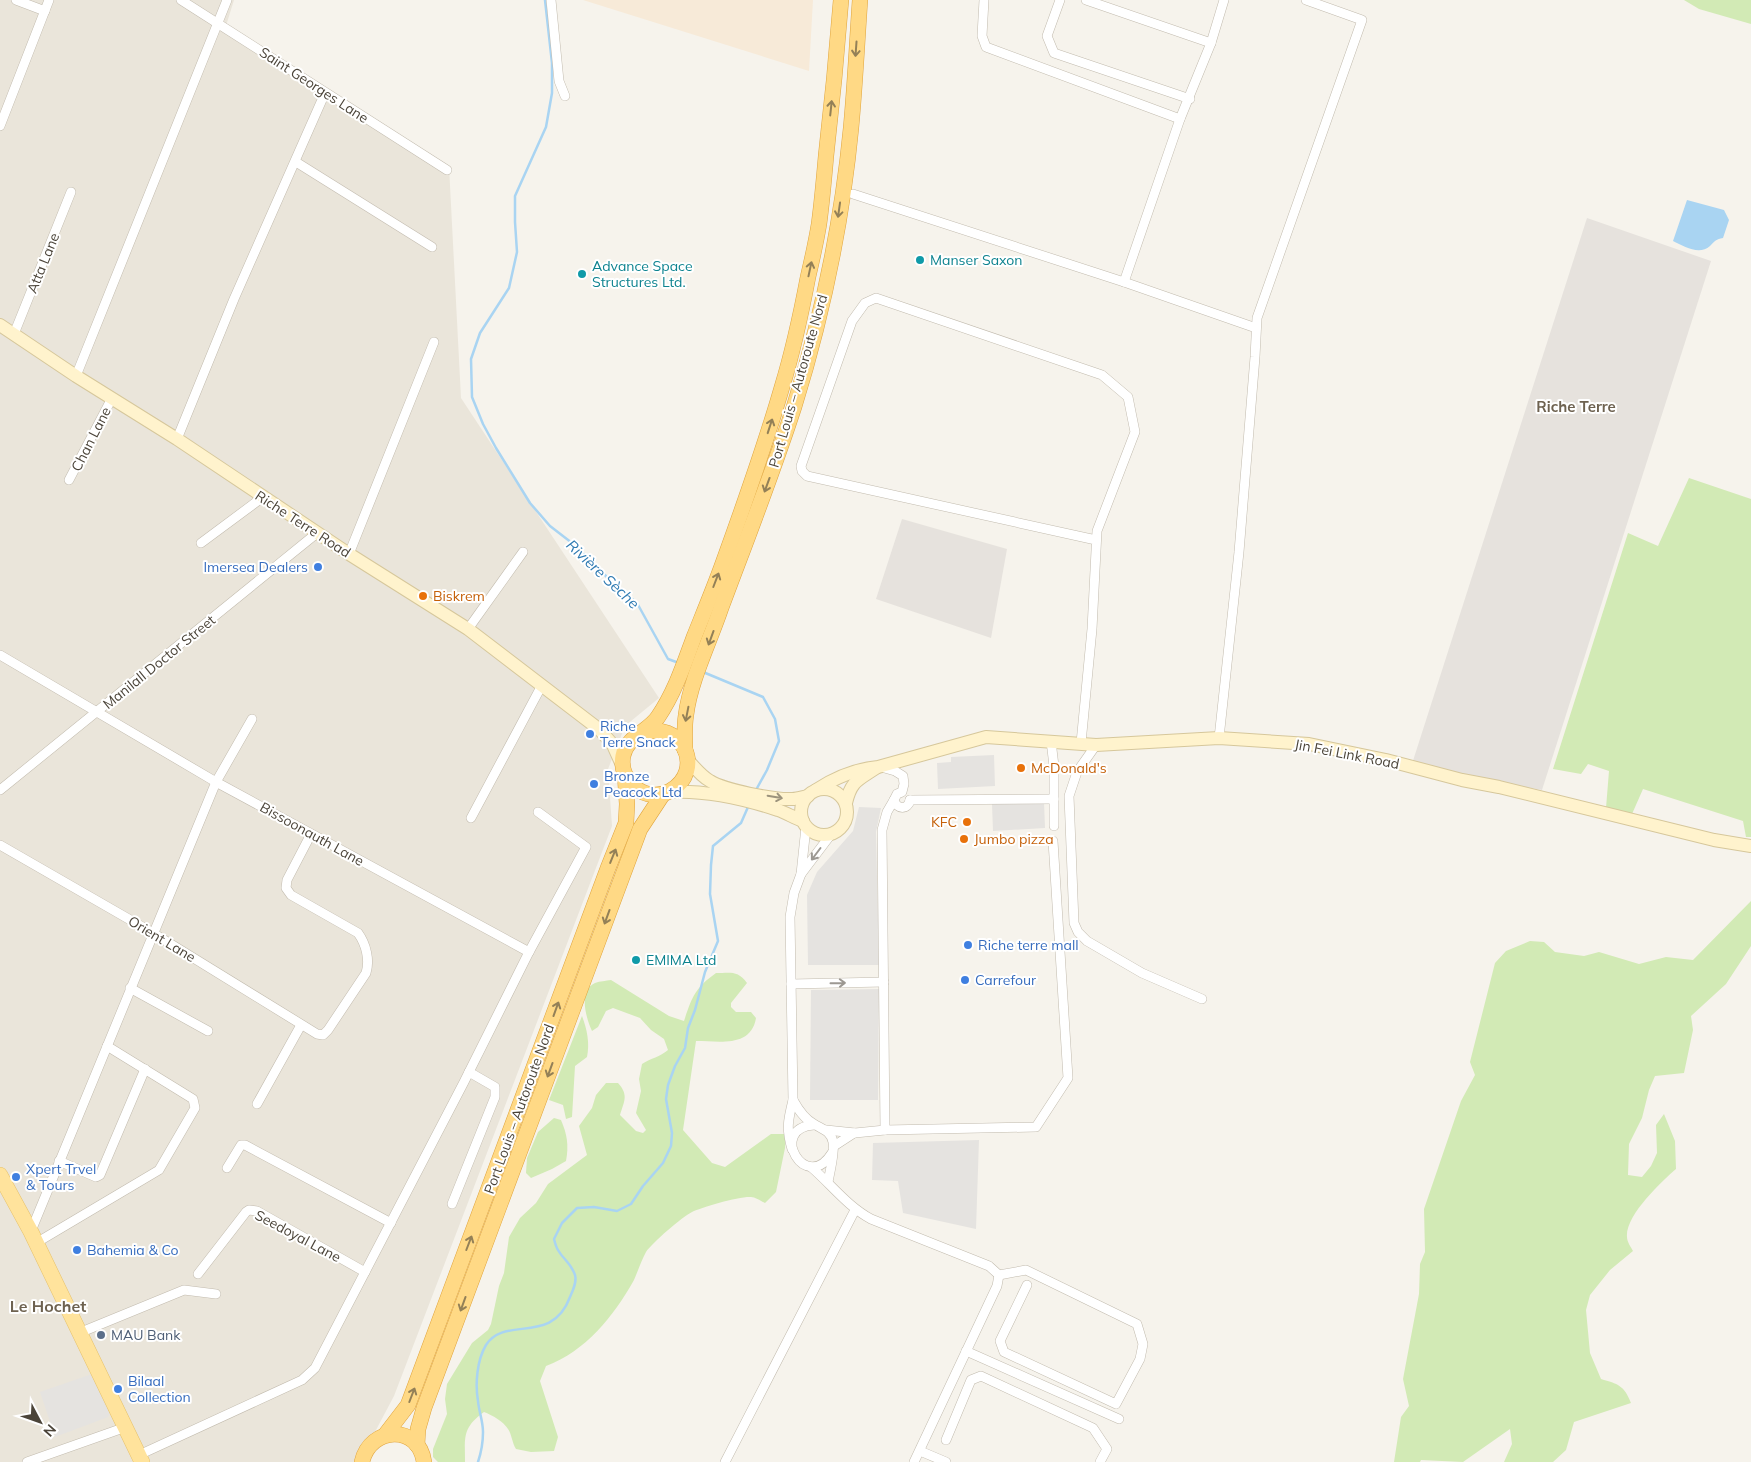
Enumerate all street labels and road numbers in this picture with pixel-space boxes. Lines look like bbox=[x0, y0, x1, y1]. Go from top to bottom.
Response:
street label: Saint Georges Lane bbox=[256, 43, 372, 127]
street label: Atta Lane bbox=[23, 230, 63, 296]
street label: Port Louis – Autoroute Nord bbox=[765, 292, 831, 470]
street label: Chan Lane bbox=[67, 404, 115, 474]
street label: Riche Terre Road bbox=[252, 486, 354, 562]
street label: Manilall Doctor Street bbox=[99, 611, 219, 713]
street label: Jin Fei Link Road bbox=[1293, 735, 1401, 773]
street label: Bissoonauth Lane bbox=[257, 798, 367, 870]
street label: Orient Lane bbox=[125, 912, 199, 966]
street label: Port Louis – Autoroute Nord bbox=[480, 1022, 558, 1196]
street label: Seedoyal Lane bbox=[252, 1206, 344, 1266]

